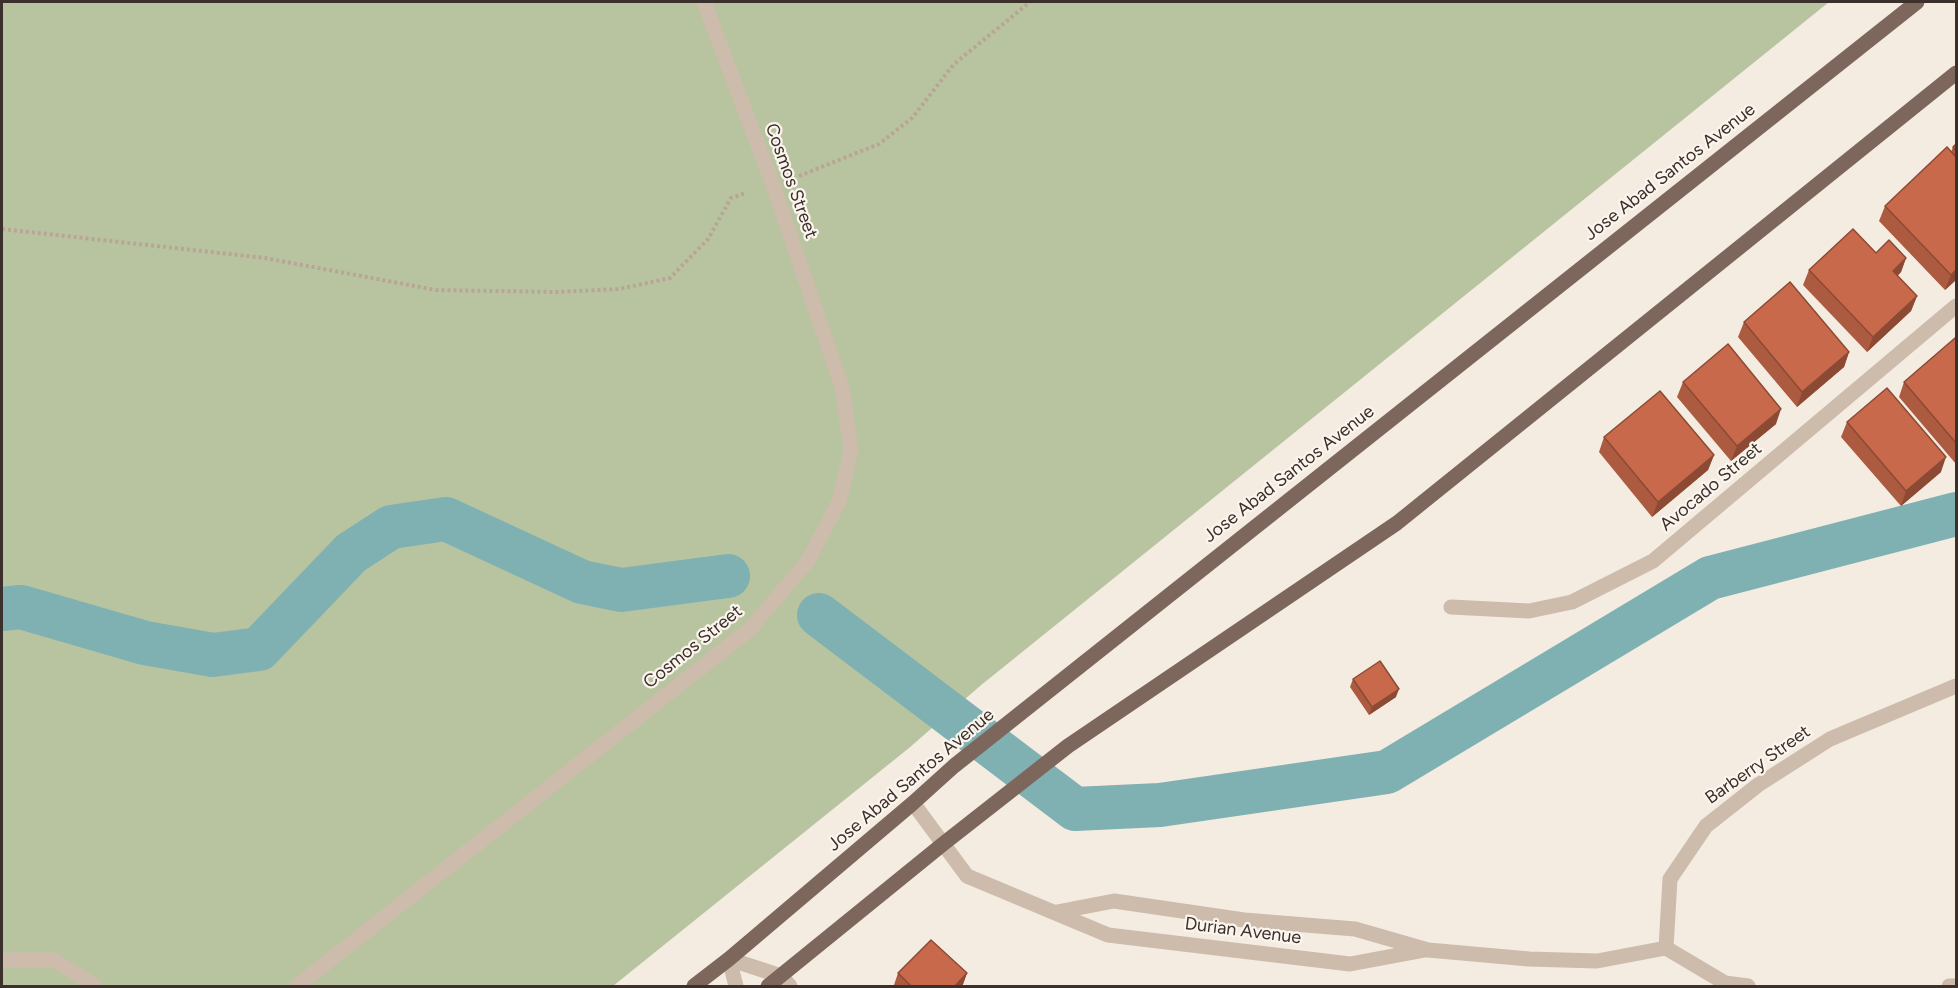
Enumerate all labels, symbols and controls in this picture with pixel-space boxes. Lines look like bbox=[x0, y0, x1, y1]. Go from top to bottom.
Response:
street label: Jose Abad Santos Avenue bbox=[1580, 99, 1760, 245]
street label: Cosmos Street bbox=[760, 121, 822, 241]
street label: Jose Abad Santos Avenue bbox=[1199, 401, 1379, 547]
street label: Avocado Street bbox=[1656, 438, 1766, 536]
street label: Cosmos Street bbox=[639, 601, 747, 693]
street label: Jose Abad Santos Avenue bbox=[823, 704, 999, 856]
street label: Barberry Street bbox=[1701, 721, 1815, 809]
street label: Durian Avenue bbox=[1184, 913, 1302, 949]

